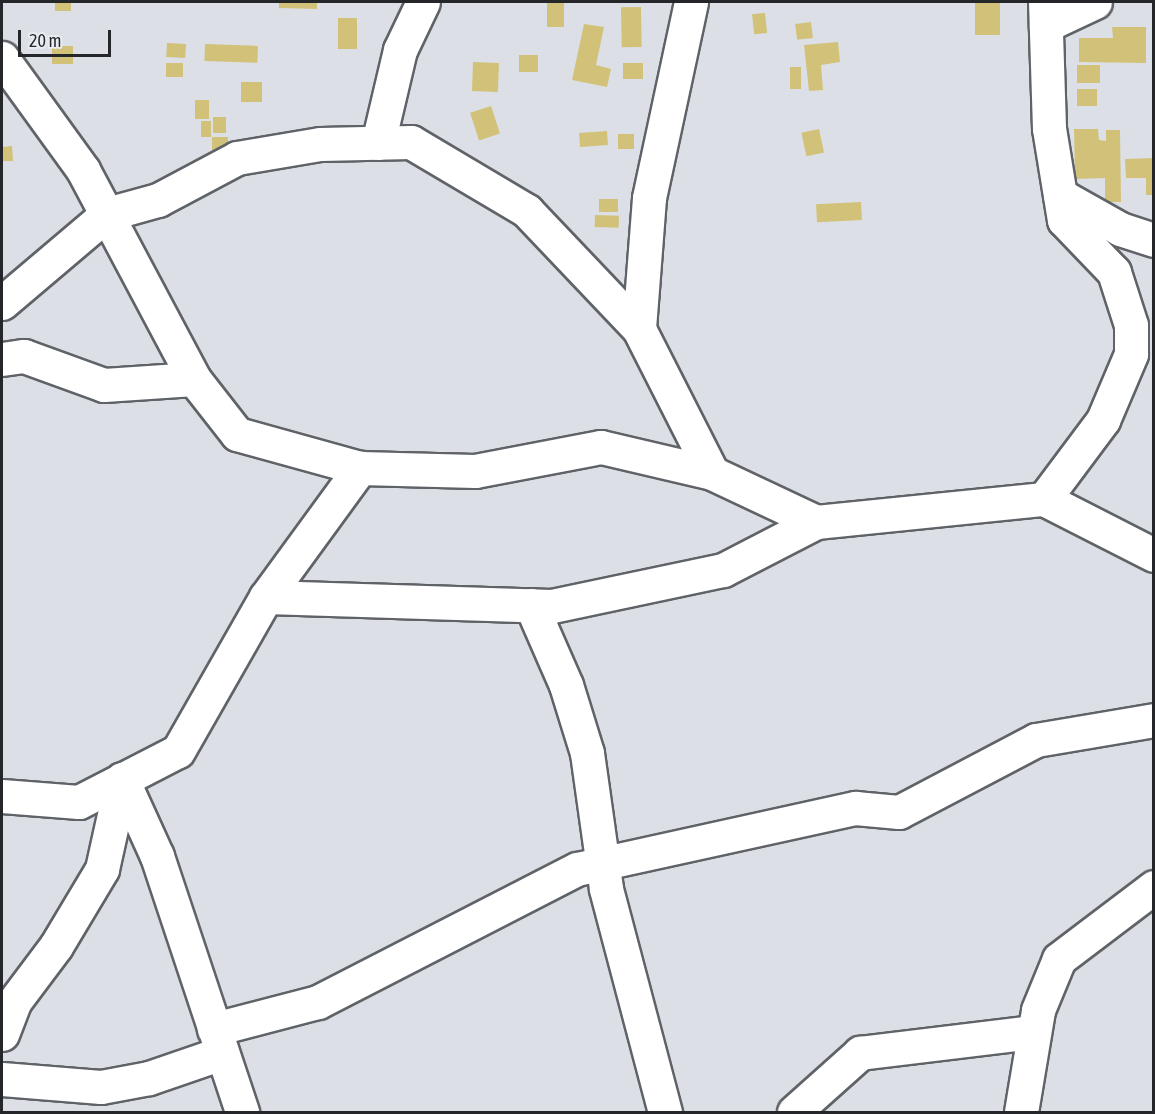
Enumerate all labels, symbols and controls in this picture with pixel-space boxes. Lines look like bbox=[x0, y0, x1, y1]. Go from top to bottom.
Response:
scale bar bbox=[21, 18, 114, 56]
text: 20 m bbox=[29, 30, 61, 51]

